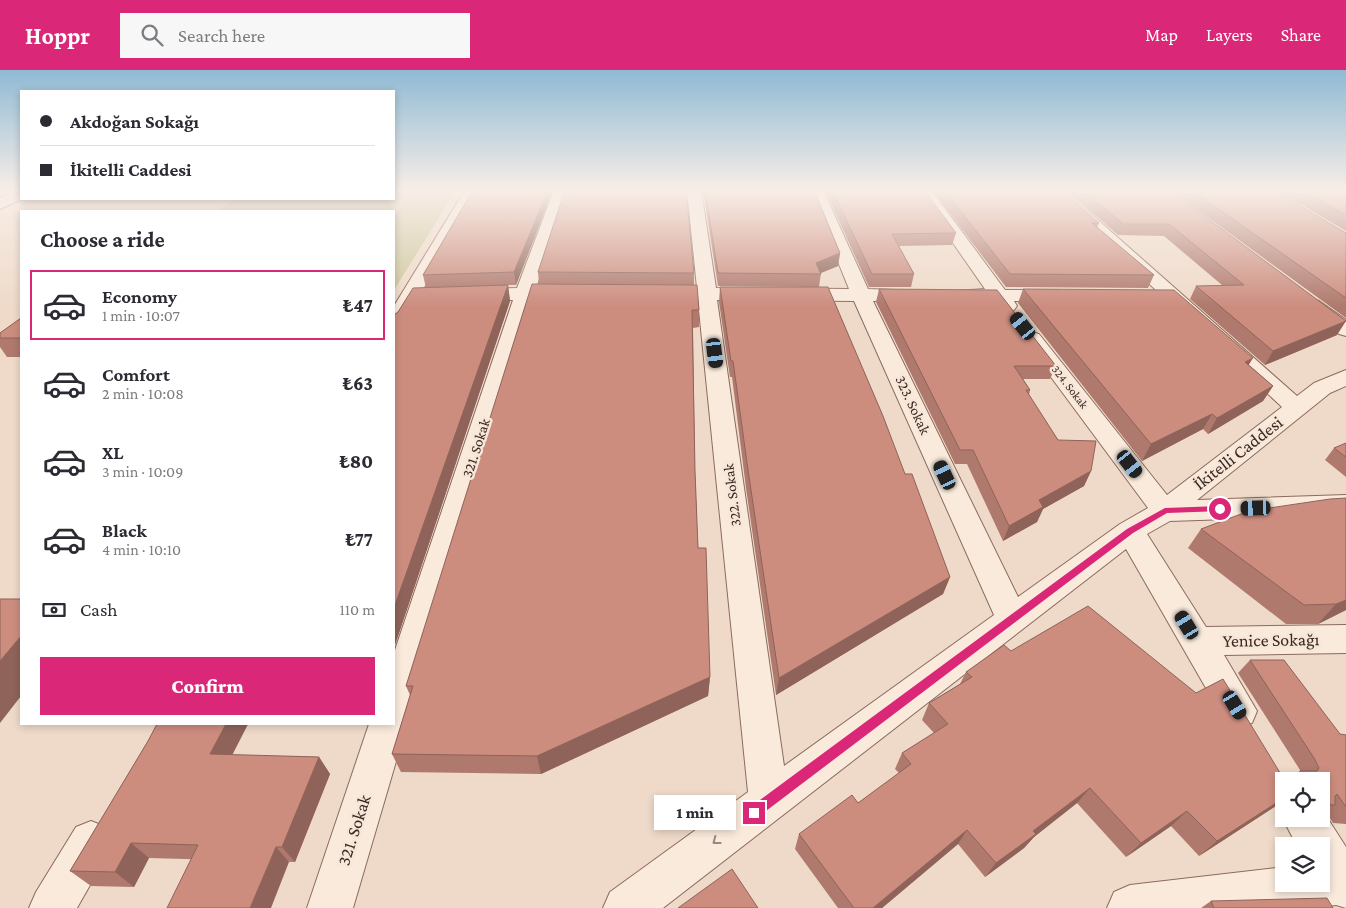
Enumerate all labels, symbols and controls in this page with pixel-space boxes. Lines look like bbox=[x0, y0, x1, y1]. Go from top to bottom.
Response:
search box bbox=[120, 13, 470, 58]
icon: search bbox=[138, 21, 166, 49]
text: Hoppr bbox=[25, 22, 90, 49]
text: Search here bbox=[178, 25, 265, 46]
text: Map bbox=[1145, 25, 1178, 45]
text: Layers bbox=[1206, 25, 1253, 45]
text: Share bbox=[1281, 25, 1321, 45]
text: Akdoğan Sokağı bbox=[70, 111, 199, 132]
text: İkitelli Caddesi bbox=[70, 159, 191, 180]
text: Choose a ride bbox=[40, 227, 165, 252]
icon: car bbox=[42, 283, 87, 328]
text: Economy bbox=[102, 286, 177, 307]
text: ₺47 bbox=[343, 295, 373, 316]
text: 1 min · 10:07 bbox=[102, 307, 180, 324]
car bbox=[1007, 310, 1038, 342]
car bbox=[705, 337, 724, 369]
icon: car bbox=[42, 361, 87, 406]
street label: 324. Sokak bbox=[1049, 363, 1091, 412]
text: Comfort bbox=[102, 364, 170, 385]
text: ₺63 bbox=[343, 373, 373, 394]
street label: 323. Sokak bbox=[892, 373, 934, 438]
text: 2 min · 10:08 bbox=[102, 385, 184, 402]
street label: İkitelli Caddesi bbox=[1189, 412, 1287, 494]
street label: 321. Sokak bbox=[459, 416, 493, 480]
icon: car bbox=[42, 439, 87, 484]
text: XL bbox=[102, 442, 124, 463]
car bbox=[1114, 448, 1145, 480]
text: ₺80 bbox=[339, 451, 373, 472]
car bbox=[931, 458, 958, 492]
street label: 322. Sokak bbox=[720, 462, 744, 527]
text: 3 min · 10:09 bbox=[102, 463, 183, 480]
route start bbox=[1209, 498, 1231, 520]
car bbox=[1240, 500, 1271, 516]
icon: car bbox=[42, 517, 87, 562]
text: Black bbox=[102, 520, 147, 541]
text: ₺77 bbox=[345, 529, 373, 550]
text: 4 min · 10:10 bbox=[102, 541, 181, 558]
icon: cash bbox=[40, 596, 68, 624]
text: Cash bbox=[80, 599, 118, 620]
text: 110 m bbox=[339, 601, 375, 618]
car bbox=[1172, 608, 1201, 642]
street label: Yenice Sokağı bbox=[1222, 629, 1320, 651]
button: Confirm bbox=[40, 657, 375, 715]
car bbox=[1220, 688, 1249, 722]
map controls bbox=[1275, 772, 1330, 892]
button: locate bbox=[1275, 772, 1330, 827]
street label: 321. Sokak bbox=[333, 792, 375, 868]
callout: 1 min bbox=[654, 796, 736, 830]
route end bbox=[743, 802, 765, 824]
text: 1 min bbox=[676, 804, 714, 821]
one-way arrow bbox=[712, 835, 722, 844]
button: layers bbox=[1275, 837, 1330, 892]

